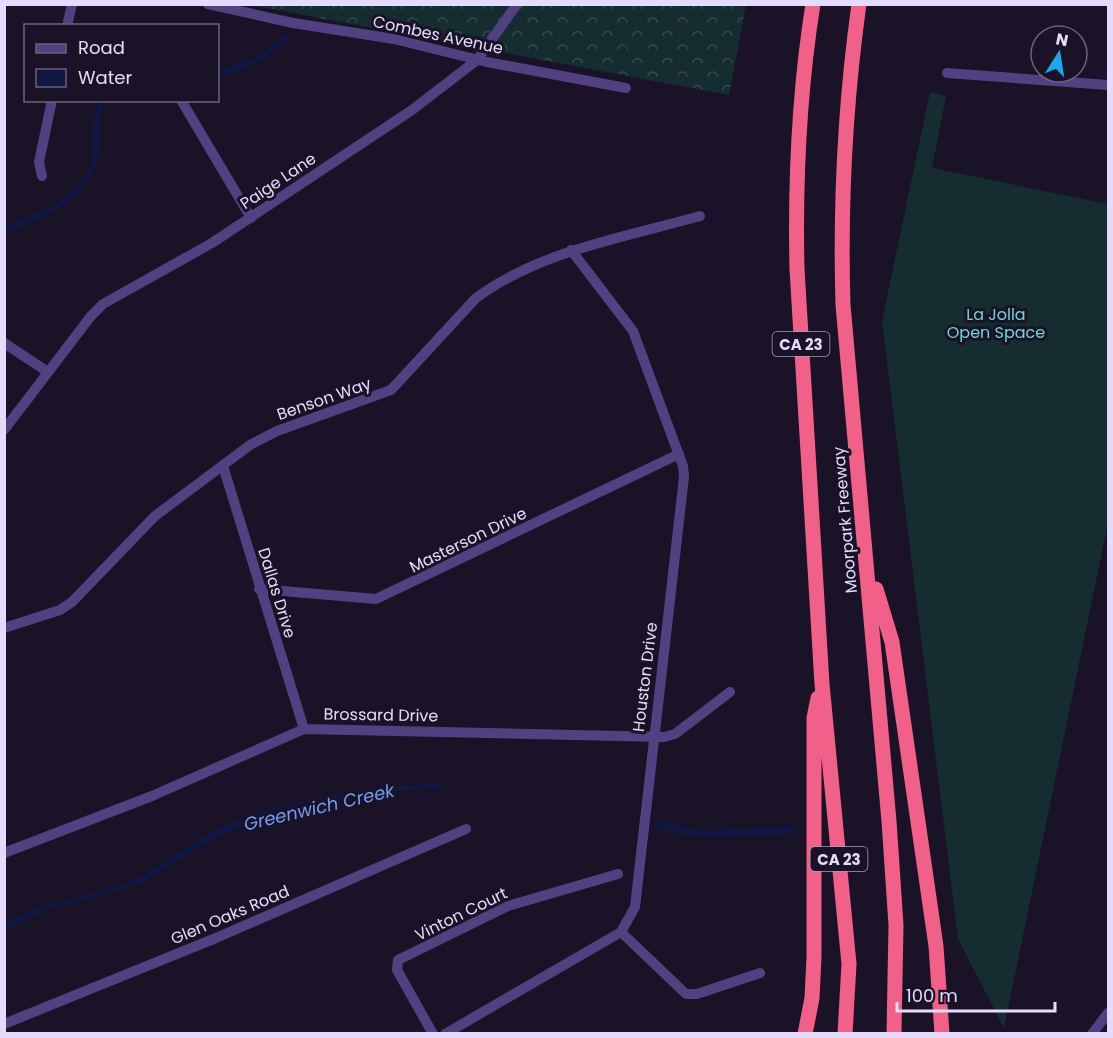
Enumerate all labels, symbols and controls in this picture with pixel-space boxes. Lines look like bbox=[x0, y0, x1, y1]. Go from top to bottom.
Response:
street label: Combes Avenue bbox=[371, 10, 505, 60]
legend bbox=[24, 24, 219, 102]
north arrow bbox=[1029, 24, 1089, 84]
text: N bbox=[1054, 27, 1070, 52]
text: Road bbox=[78, 35, 125, 60]
text: Water bbox=[78, 65, 132, 90]
street label: Paige Lane bbox=[236, 147, 321, 215]
park label: La Jolla Open Space bbox=[947, 303, 1045, 344]
road number: CA 23 bbox=[772, 332, 830, 356]
street label: Benson Way bbox=[274, 372, 374, 426]
street label: Moorpark Freeway bbox=[827, 446, 863, 594]
street label: Masterson Drive bbox=[405, 502, 531, 578]
street label: Dallas Drive bbox=[252, 545, 302, 641]
street label: Houston Drive bbox=[627, 621, 663, 733]
street label: Brossard Drive bbox=[323, 703, 439, 728]
water label: Greenwich Creek bbox=[241, 777, 397, 836]
road number: CA 23 bbox=[810, 847, 868, 871]
street label: Glen Oaks Road bbox=[167, 880, 293, 950]
street label: Vinton Court bbox=[411, 882, 511, 946]
scale bar bbox=[897, 975, 1054, 1013]
text: 100 m bbox=[906, 983, 958, 1008]

